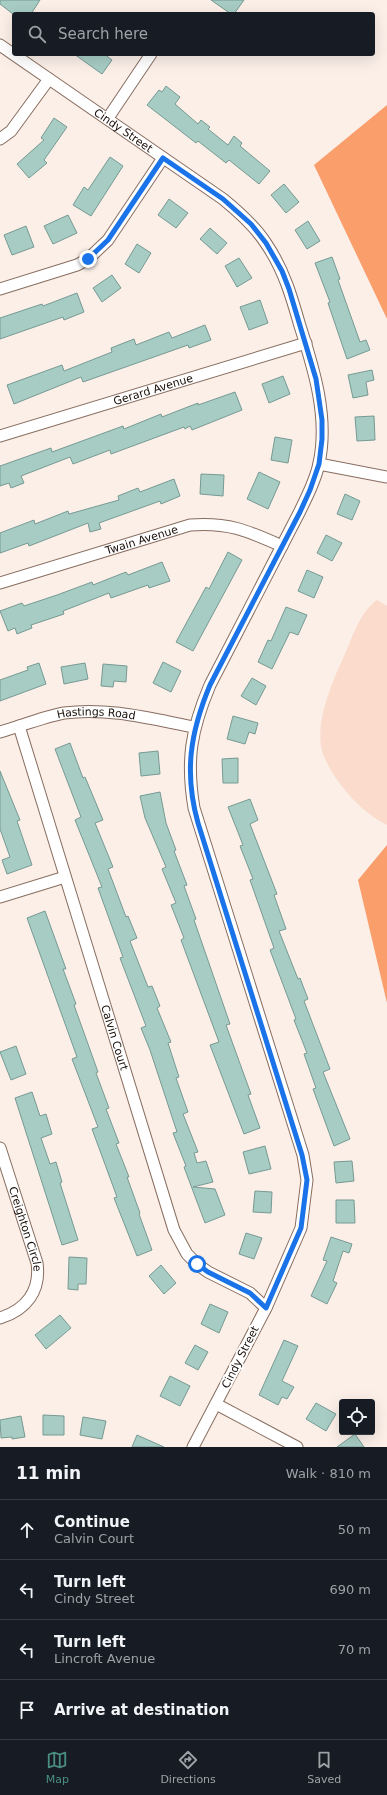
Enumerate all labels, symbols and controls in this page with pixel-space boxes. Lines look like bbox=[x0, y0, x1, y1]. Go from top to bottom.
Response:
search box bbox=[12, 12, 375, 56]
icon: search bbox=[26, 23, 48, 45]
text: Search here bbox=[58, 25, 148, 43]
street label: Cindy Street bbox=[91, 106, 155, 156]
route end bbox=[79, 250, 97, 268]
street label: Gerard Avenue bbox=[112, 372, 195, 408]
street label: Twain Avenue bbox=[103, 523, 180, 558]
street label: Hastings Road bbox=[56, 705, 136, 723]
street label: Calvin Court bbox=[98, 1003, 131, 1073]
street label: Creighton Circle bbox=[6, 1185, 44, 1272]
route start bbox=[188, 1255, 206, 1273]
street label: Cindy Street bbox=[219, 1323, 262, 1391]
map controls bbox=[339, 1399, 375, 1435]
button: locate bbox=[339, 1399, 375, 1435]
text: 11 min bbox=[16, 1463, 81, 1483]
text: Walk · 810 m bbox=[286, 1466, 371, 1481]
text: Continue bbox=[54, 1513, 130, 1531]
icon: ahead bbox=[16, 1519, 38, 1541]
text: 50 m bbox=[338, 1522, 371, 1537]
text: Calvin Court bbox=[54, 1531, 134, 1546]
text: Turn left bbox=[54, 1573, 126, 1591]
icon: left bbox=[16, 1579, 38, 1601]
text: 690 m bbox=[329, 1582, 371, 1597]
text: Cindy Street bbox=[54, 1591, 135, 1606]
text: Turn left bbox=[54, 1633, 126, 1651]
icon: left bbox=[16, 1639, 38, 1661]
text: 70 m bbox=[338, 1642, 371, 1657]
text: Lincroft Avenue bbox=[54, 1651, 155, 1666]
icon: arrive bbox=[16, 1699, 38, 1721]
text: Arrive at destination bbox=[54, 1701, 229, 1719]
tab: Map bbox=[46, 1749, 69, 1786]
tab: Directions bbox=[160, 1749, 216, 1786]
tab: Saved bbox=[307, 1749, 341, 1786]

